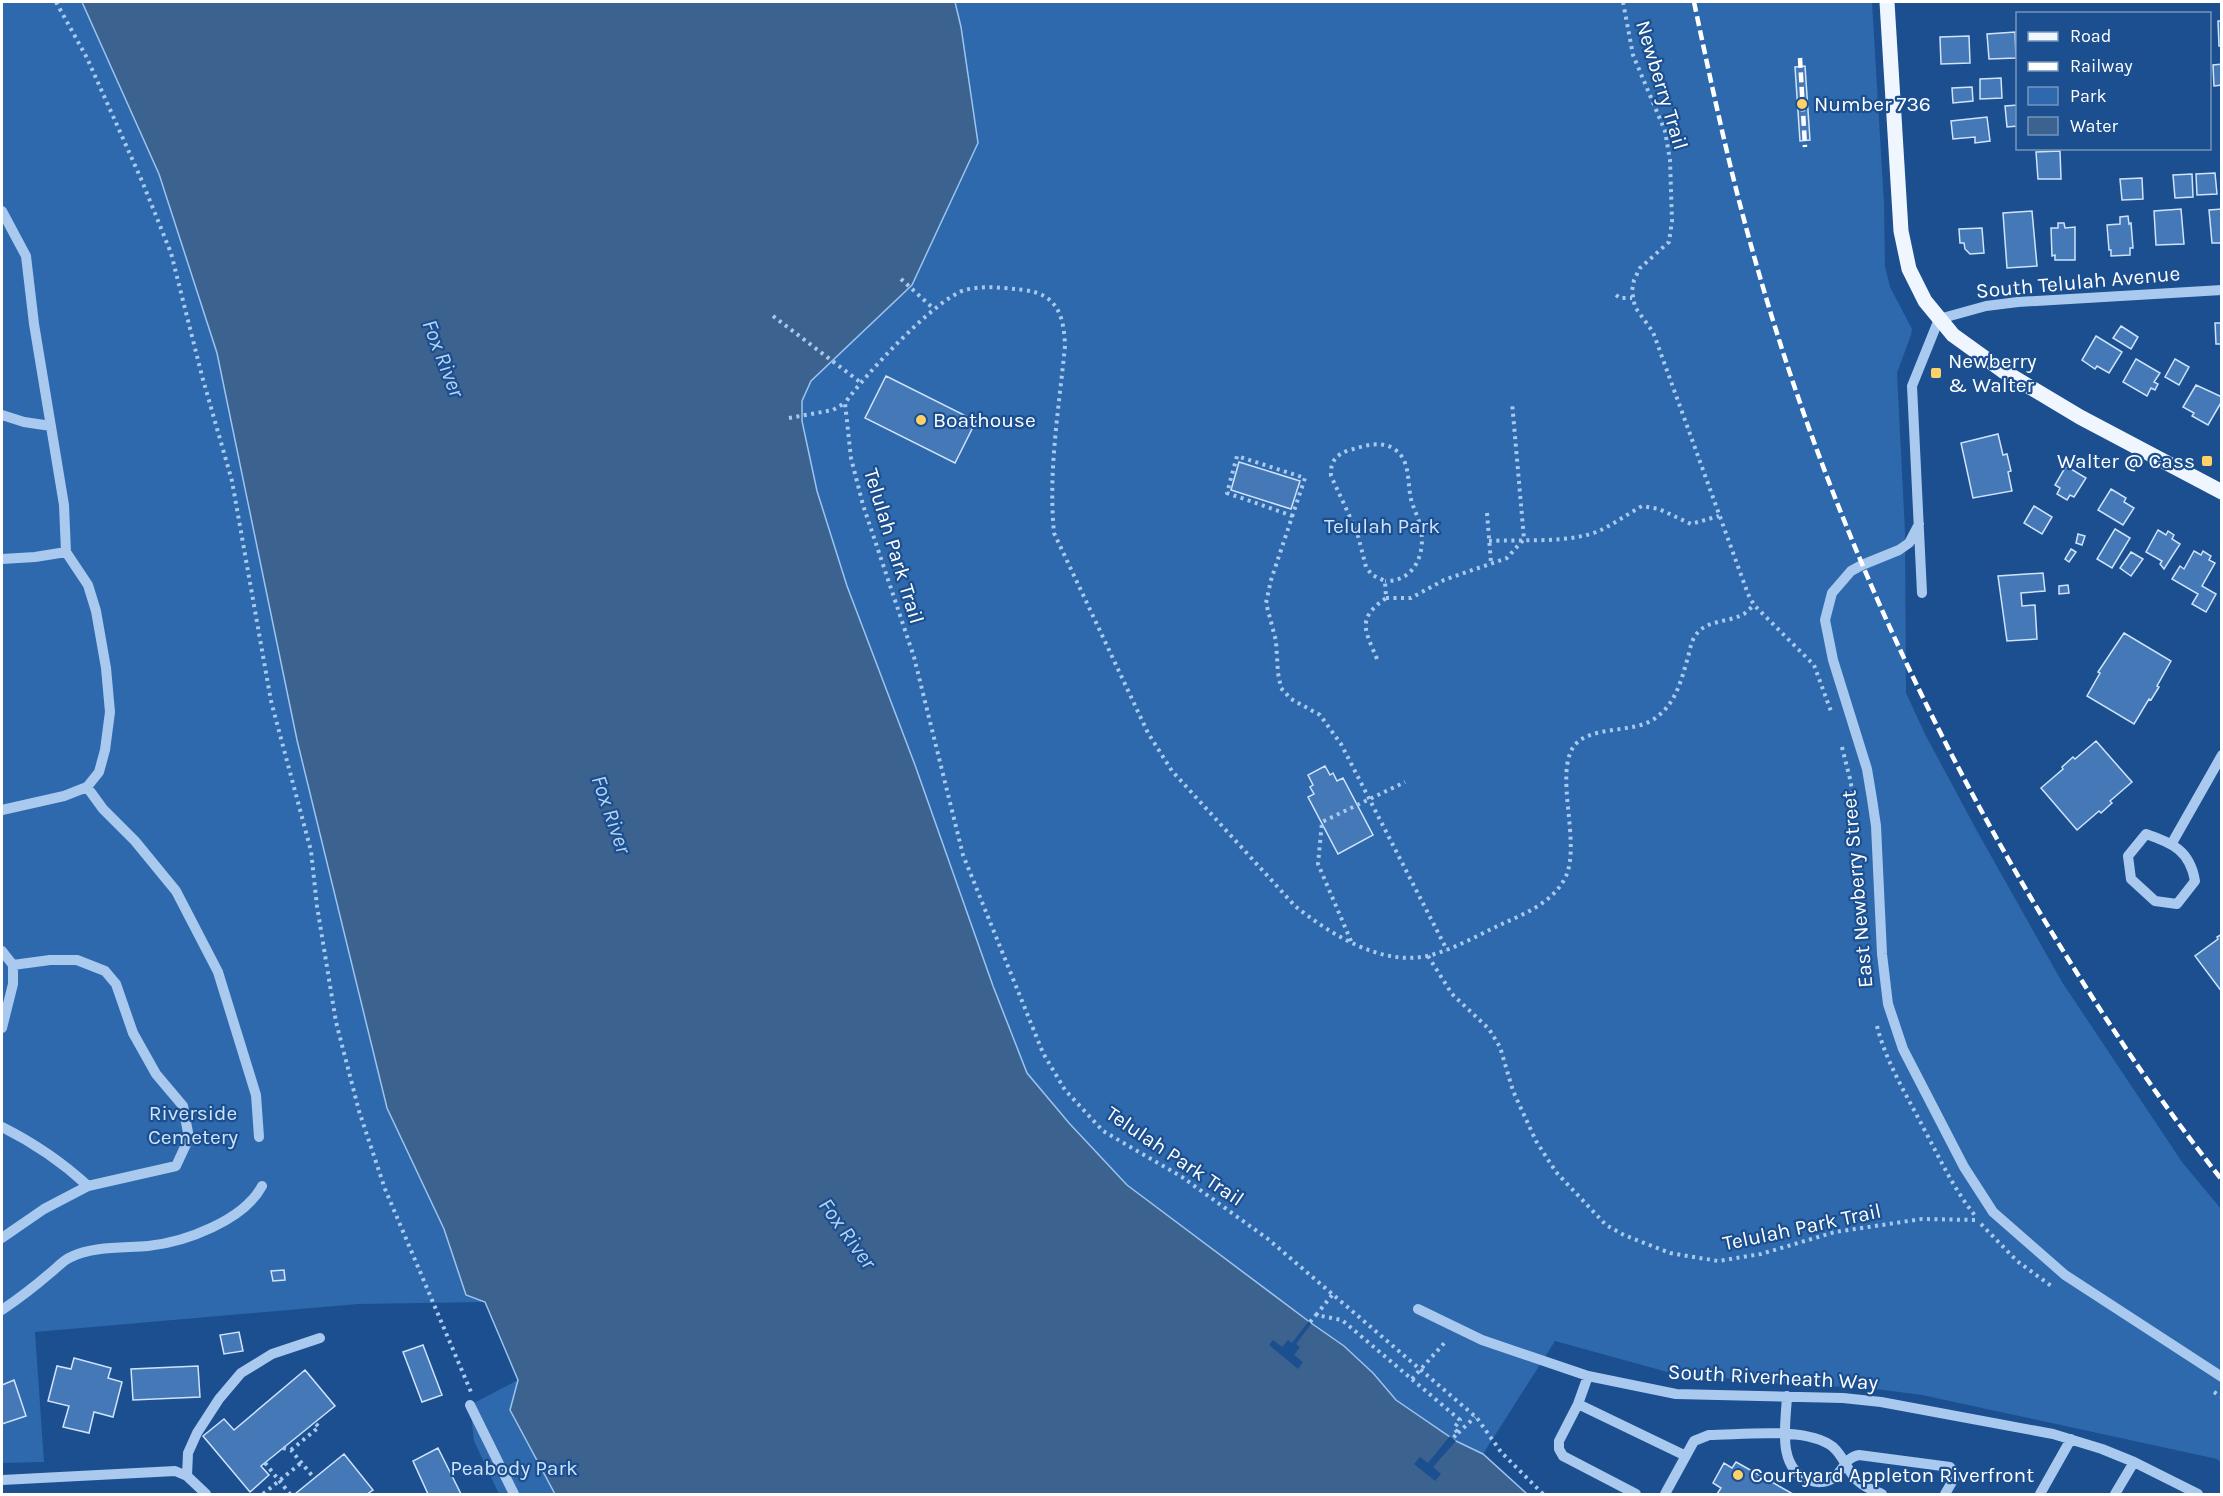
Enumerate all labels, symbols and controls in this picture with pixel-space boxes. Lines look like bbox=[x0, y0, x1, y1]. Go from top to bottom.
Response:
legend bbox=[2016, 12, 2211, 150]
street label: Newberry Trail bbox=[1631, 18, 1693, 152]
text: Road bbox=[2070, 25, 2111, 47]
text: Railway bbox=[2070, 55, 2133, 77]
text: Park bbox=[2070, 85, 2107, 107]
place label: Number 736 bbox=[1814, 92, 1931, 116]
marker: Number 736 bbox=[1795, 97, 1809, 111]
text: Water bbox=[2070, 115, 2118, 137]
street label: South Telulah Avenue bbox=[1975, 261, 2181, 303]
water label: Fox River bbox=[416, 316, 470, 402]
place label: Newberry & Walter bbox=[1948, 349, 2037, 397]
marker: Newberry & Walter bbox=[1929, 366, 1943, 380]
place label: Boathouse bbox=[933, 408, 1036, 432]
marker: Boathouse bbox=[914, 413, 928, 427]
place label: Walter @ Cass bbox=[2057, 449, 2195, 473]
marker: Walter @ Cass bbox=[2200, 454, 2214, 468]
street label: Telulah Park Trail bbox=[859, 465, 929, 627]
park label: Telulah Park bbox=[1324, 514, 1440, 538]
water label: Fox River bbox=[586, 772, 637, 858]
street label: East Newberry Street bbox=[1836, 789, 1878, 989]
park label: Riverside Cemetery bbox=[148, 1101, 238, 1149]
street label: Telulah Park Trail bbox=[1101, 1101, 1249, 1211]
water label: Fox River bbox=[813, 1193, 882, 1275]
street label: Telulah Park Trail bbox=[1721, 1198, 1883, 1256]
street label: South Riverheath Way bbox=[1667, 1360, 1879, 1395]
park label: Peabody Park bbox=[450, 1456, 578, 1480]
place label: Courtyard Appleton Riverfront bbox=[1750, 1463, 2034, 1487]
marker: Courtyard Appleton Riverfront bbox=[1731, 1468, 1745, 1482]

